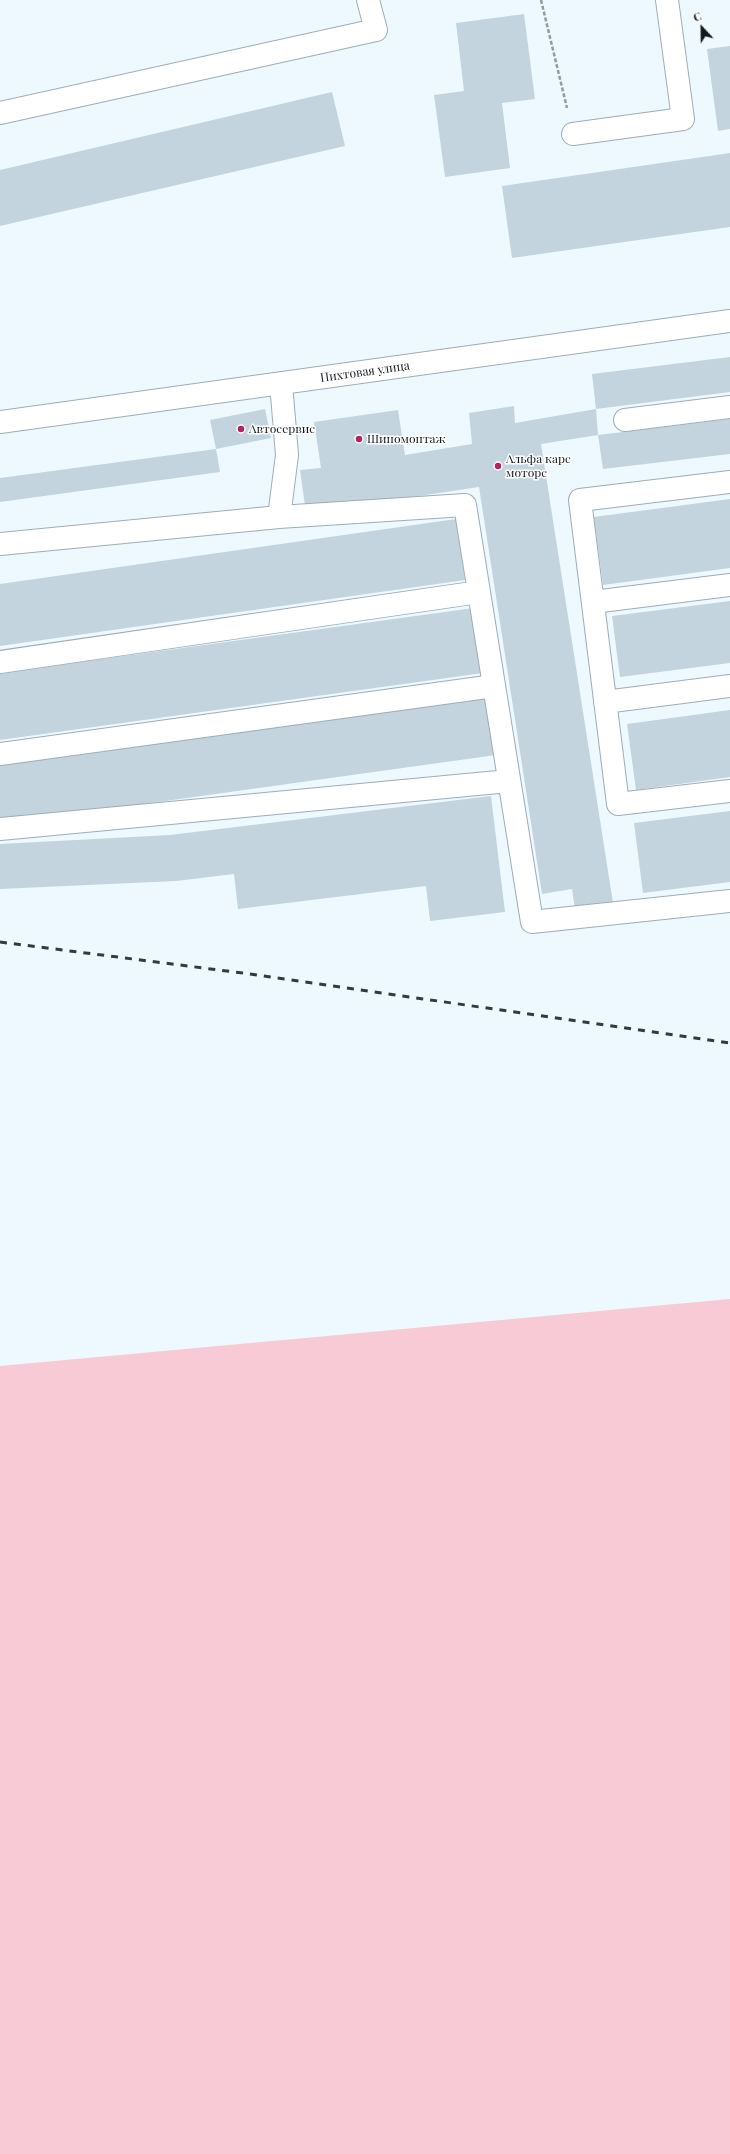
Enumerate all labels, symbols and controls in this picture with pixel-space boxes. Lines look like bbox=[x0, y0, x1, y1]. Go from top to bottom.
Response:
north arrow bbox=[682, 8, 722, 48]
text: С bbox=[691, 8, 704, 25]
street label: Пихтовая улица bbox=[319, 359, 411, 385]
place label: Автосервис bbox=[249, 422, 315, 436]
marker: Автосервис bbox=[236, 424, 246, 434]
place label: Шиномонтаж bbox=[367, 432, 446, 446]
marker: Шиномонтаж bbox=[354, 434, 364, 444]
place label: Альфа карс моторс bbox=[506, 452, 571, 480]
marker: Альфа карс моторс bbox=[493, 461, 503, 471]

